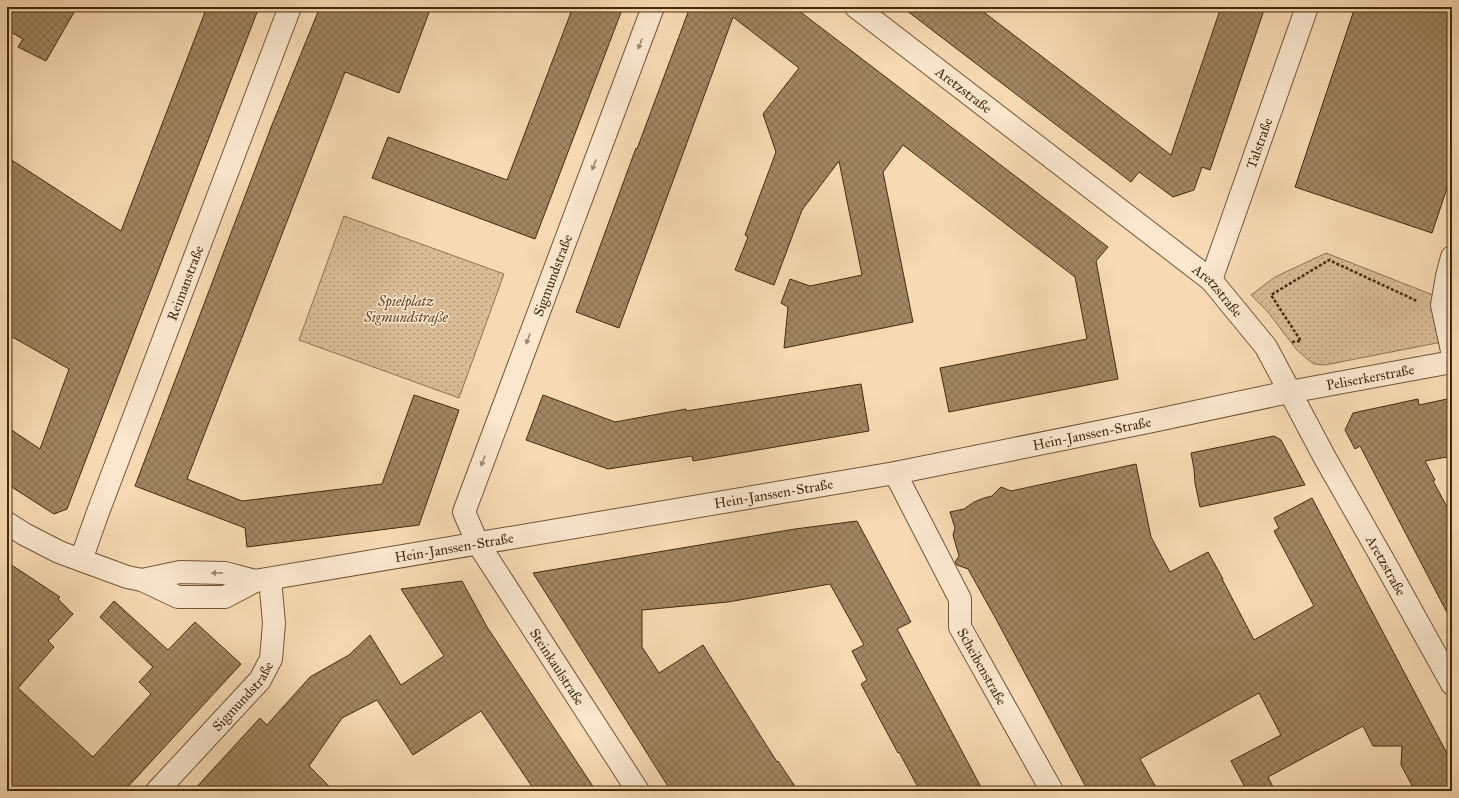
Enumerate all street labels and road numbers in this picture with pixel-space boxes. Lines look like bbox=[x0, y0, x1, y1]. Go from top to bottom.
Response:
street label: Aretzstraße bbox=[932, 62, 995, 117]
street label: Talstraße bbox=[1242, 115, 1276, 171]
street label: Sigmundstraße bbox=[529, 232, 576, 319]
street label: Reimanstraße bbox=[163, 243, 207, 323]
street label: Aretzstraße bbox=[1188, 260, 1246, 321]
street label: Peliserkerstraße bbox=[1325, 361, 1416, 393]
street label: Hein-Janssen-Straße bbox=[1031, 413, 1153, 454]
street label: Hein-Janssen-Straße bbox=[713, 475, 834, 512]
street label: Hein-Janssen-Straße bbox=[393, 529, 515, 566]
street label: Aretzstraße bbox=[1362, 532, 1410, 599]
street label: Steinkaulstraße bbox=[526, 625, 588, 709]
street label: Scheibenstraße bbox=[954, 625, 1011, 708]
street label: Sigmundstraße bbox=[208, 658, 277, 735]

